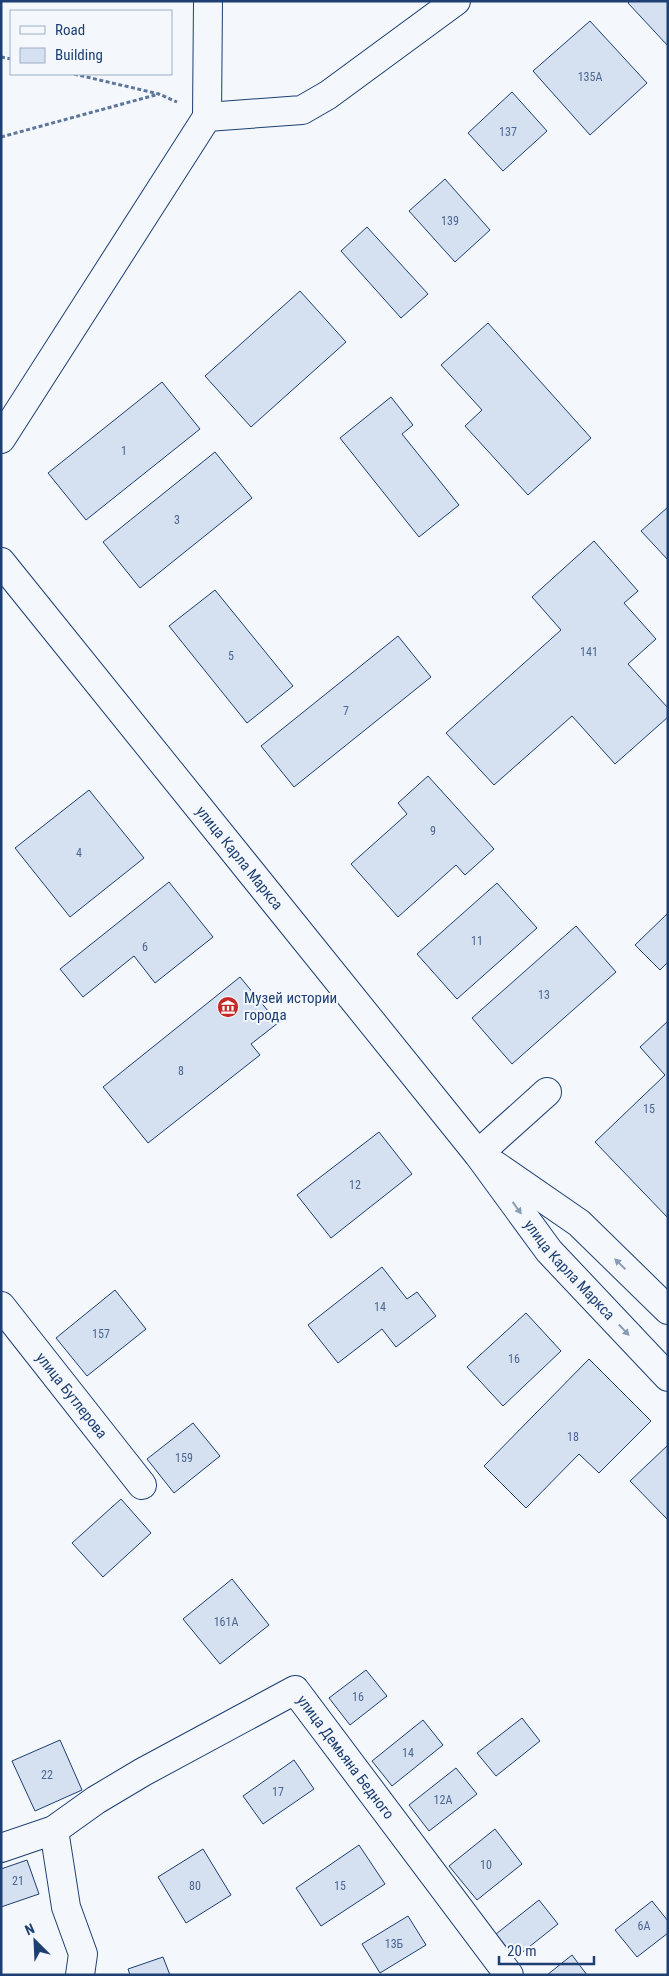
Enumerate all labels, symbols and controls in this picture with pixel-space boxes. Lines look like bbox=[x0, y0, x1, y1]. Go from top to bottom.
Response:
legend bbox=[10, 10, 172, 75]
text: Road bbox=[55, 21, 85, 39]
text: Building bbox=[55, 46, 103, 64]
house number: 135А bbox=[578, 70, 602, 84]
house number: 137 bbox=[499, 125, 517, 139]
house number: 139 bbox=[441, 214, 459, 228]
house number: 1 bbox=[121, 444, 127, 458]
house number: 3 bbox=[174, 513, 180, 527]
house number: 141 bbox=[580, 645, 598, 659]
house number: 5 bbox=[228, 649, 234, 663]
house number: 7 bbox=[343, 704, 349, 718]
street label: улица Карла Маркса bbox=[192, 802, 287, 913]
house number: 9 bbox=[430, 824, 436, 838]
house number: 4 bbox=[76, 846, 82, 860]
house number: 11 bbox=[471, 934, 483, 948]
house number: 6 bbox=[142, 940, 148, 954]
house number: 13 bbox=[538, 988, 550, 1002]
place label: Музей истории города bbox=[244, 989, 337, 1024]
museum icon: Музей истории города bbox=[216, 995, 240, 1019]
house number: 8 bbox=[178, 1064, 184, 1078]
house number: 15 bbox=[643, 1102, 655, 1116]
house number: 12 bbox=[349, 1178, 361, 1192]
one-way arrow bbox=[512, 1201, 522, 1215]
street label: улица Карла Маркса bbox=[520, 1216, 618, 1324]
one-way arrow bbox=[615, 1258, 627, 1270]
house number: 14 bbox=[374, 1300, 386, 1314]
one-way arrow bbox=[618, 1324, 630, 1336]
house number: 157 bbox=[92, 1327, 110, 1341]
street label: улица Бутлерова bbox=[32, 1349, 111, 1442]
house number: 16 bbox=[508, 1352, 520, 1366]
house number: 18 bbox=[567, 1430, 579, 1444]
house number: 159 bbox=[175, 1451, 193, 1465]
house number: 161А bbox=[214, 1615, 238, 1629]
house number: 16 bbox=[352, 1690, 364, 1704]
street label: улица Демьяна Бедного bbox=[293, 1692, 398, 1823]
house number: 14 bbox=[402, 1746, 414, 1760]
house number: 22 bbox=[41, 1768, 53, 1782]
house number: 17 bbox=[272, 1785, 284, 1799]
house number: 12А bbox=[434, 1793, 452, 1807]
house number: 10 bbox=[480, 1858, 492, 1872]
house number: 21 bbox=[12, 1874, 24, 1888]
house number: 80 bbox=[189, 1879, 201, 1893]
house number: 15 bbox=[334, 1879, 346, 1893]
north arrow bbox=[10, 1916, 60, 1966]
house number: 6А bbox=[638, 1919, 651, 1933]
text: N bbox=[23, 1920, 37, 1938]
scale bar bbox=[499, 1934, 594, 1966]
house number: 13Б bbox=[385, 1937, 404, 1951]
text: 20 m bbox=[507, 1942, 537, 1960]

